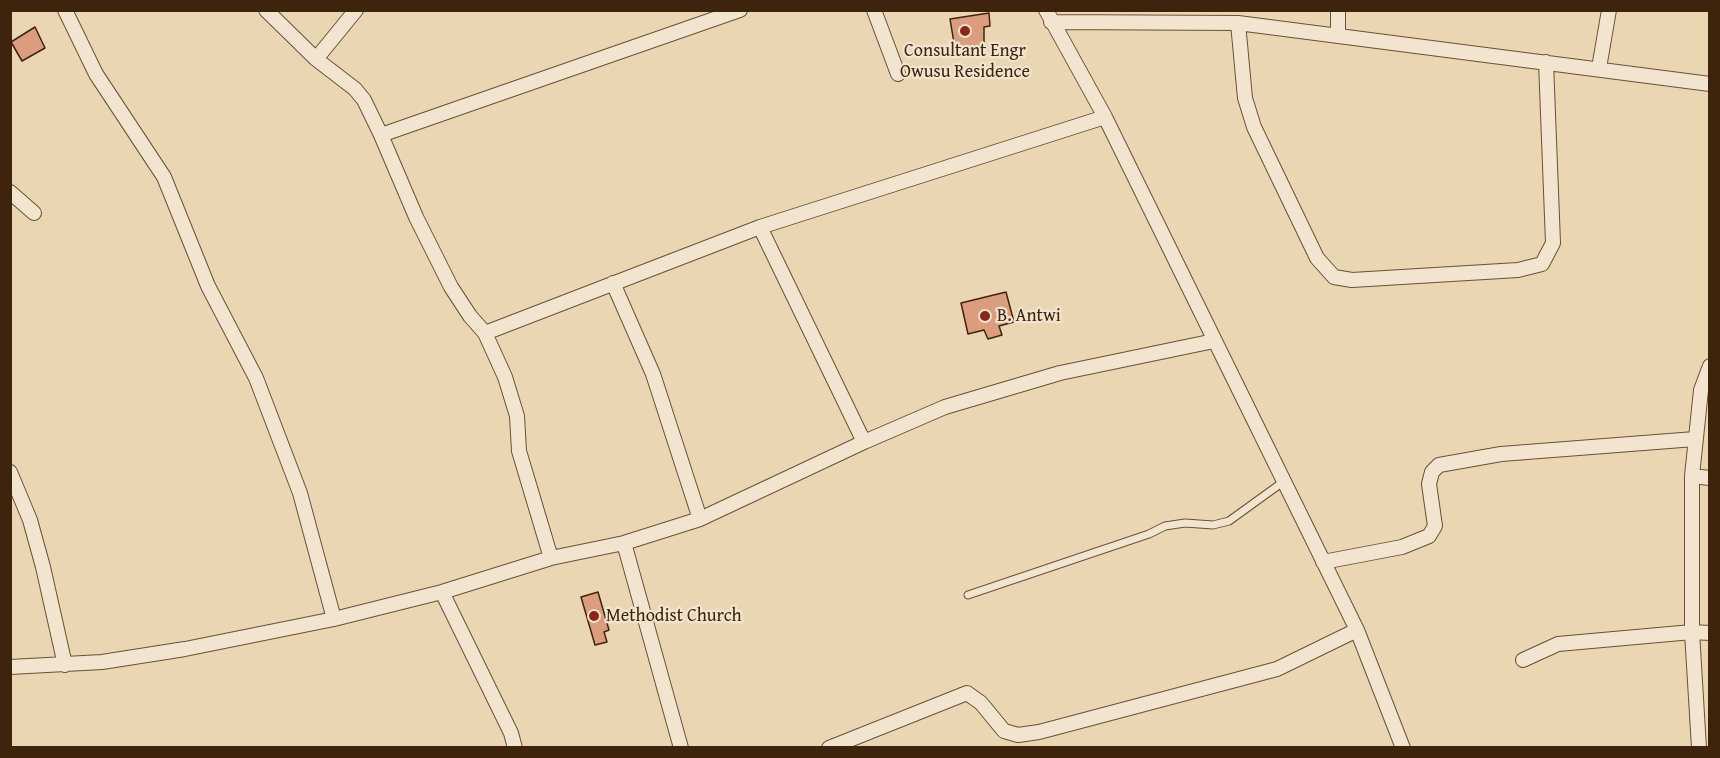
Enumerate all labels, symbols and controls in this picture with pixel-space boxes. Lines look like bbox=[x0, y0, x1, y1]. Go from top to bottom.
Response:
marker: Consultant Engr Owusu Residence bbox=[958, 24, 972, 38]
place label: Consultant Engr Owusu Residence bbox=[900, 40, 1030, 82]
place label: B. Antwi bbox=[997, 305, 1061, 327]
marker: B. Antwi bbox=[978, 309, 992, 323]
place label: Methodist Church bbox=[606, 605, 742, 627]
marker: Methodist Church bbox=[587, 609, 601, 623]

